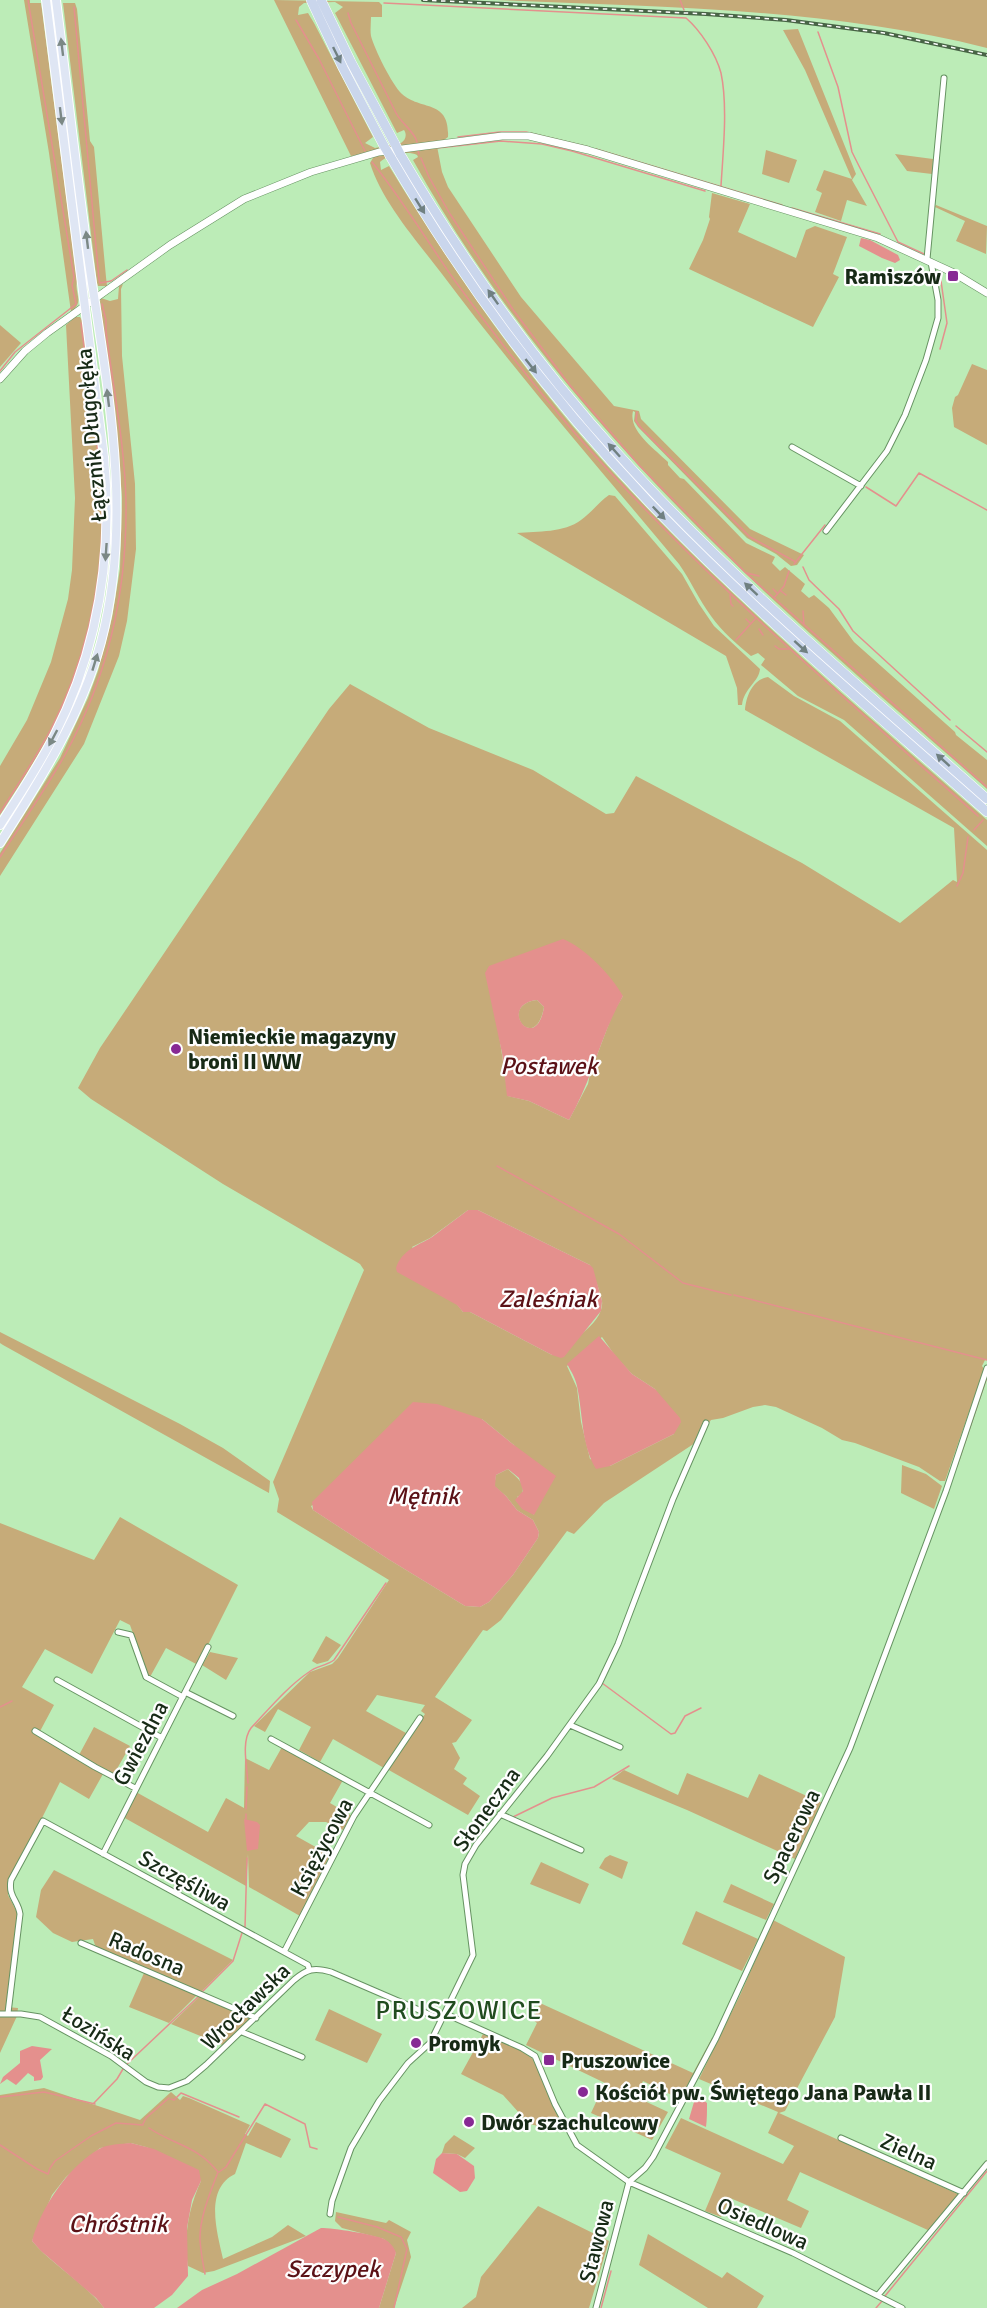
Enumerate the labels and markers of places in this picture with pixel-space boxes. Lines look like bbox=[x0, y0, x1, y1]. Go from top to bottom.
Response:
place label: Ramiszów bbox=[844, 263, 941, 290]
marker: Ramiszów bbox=[946, 269, 960, 283]
place label: Niemieckie magazyny broni II WW bbox=[188, 1023, 396, 1075]
marker: Niemieckie magazyny broni II WW bbox=[169, 1042, 183, 1056]
place label: Promyk bbox=[428, 2030, 501, 2057]
marker: Promyk bbox=[409, 2036, 423, 2050]
place label: Pruszowice bbox=[561, 2047, 670, 2074]
marker: Pruszowice bbox=[542, 2053, 556, 2067]
place label: Kościół pw. Świętego Jana Pawła II bbox=[595, 2079, 931, 2106]
marker: Kościół pw. Świętego Jana Pawła II bbox=[576, 2085, 590, 2099]
place label: Dwór szachulcowy bbox=[481, 2109, 659, 2136]
marker: Dwór szachulcowy bbox=[462, 2115, 476, 2129]

